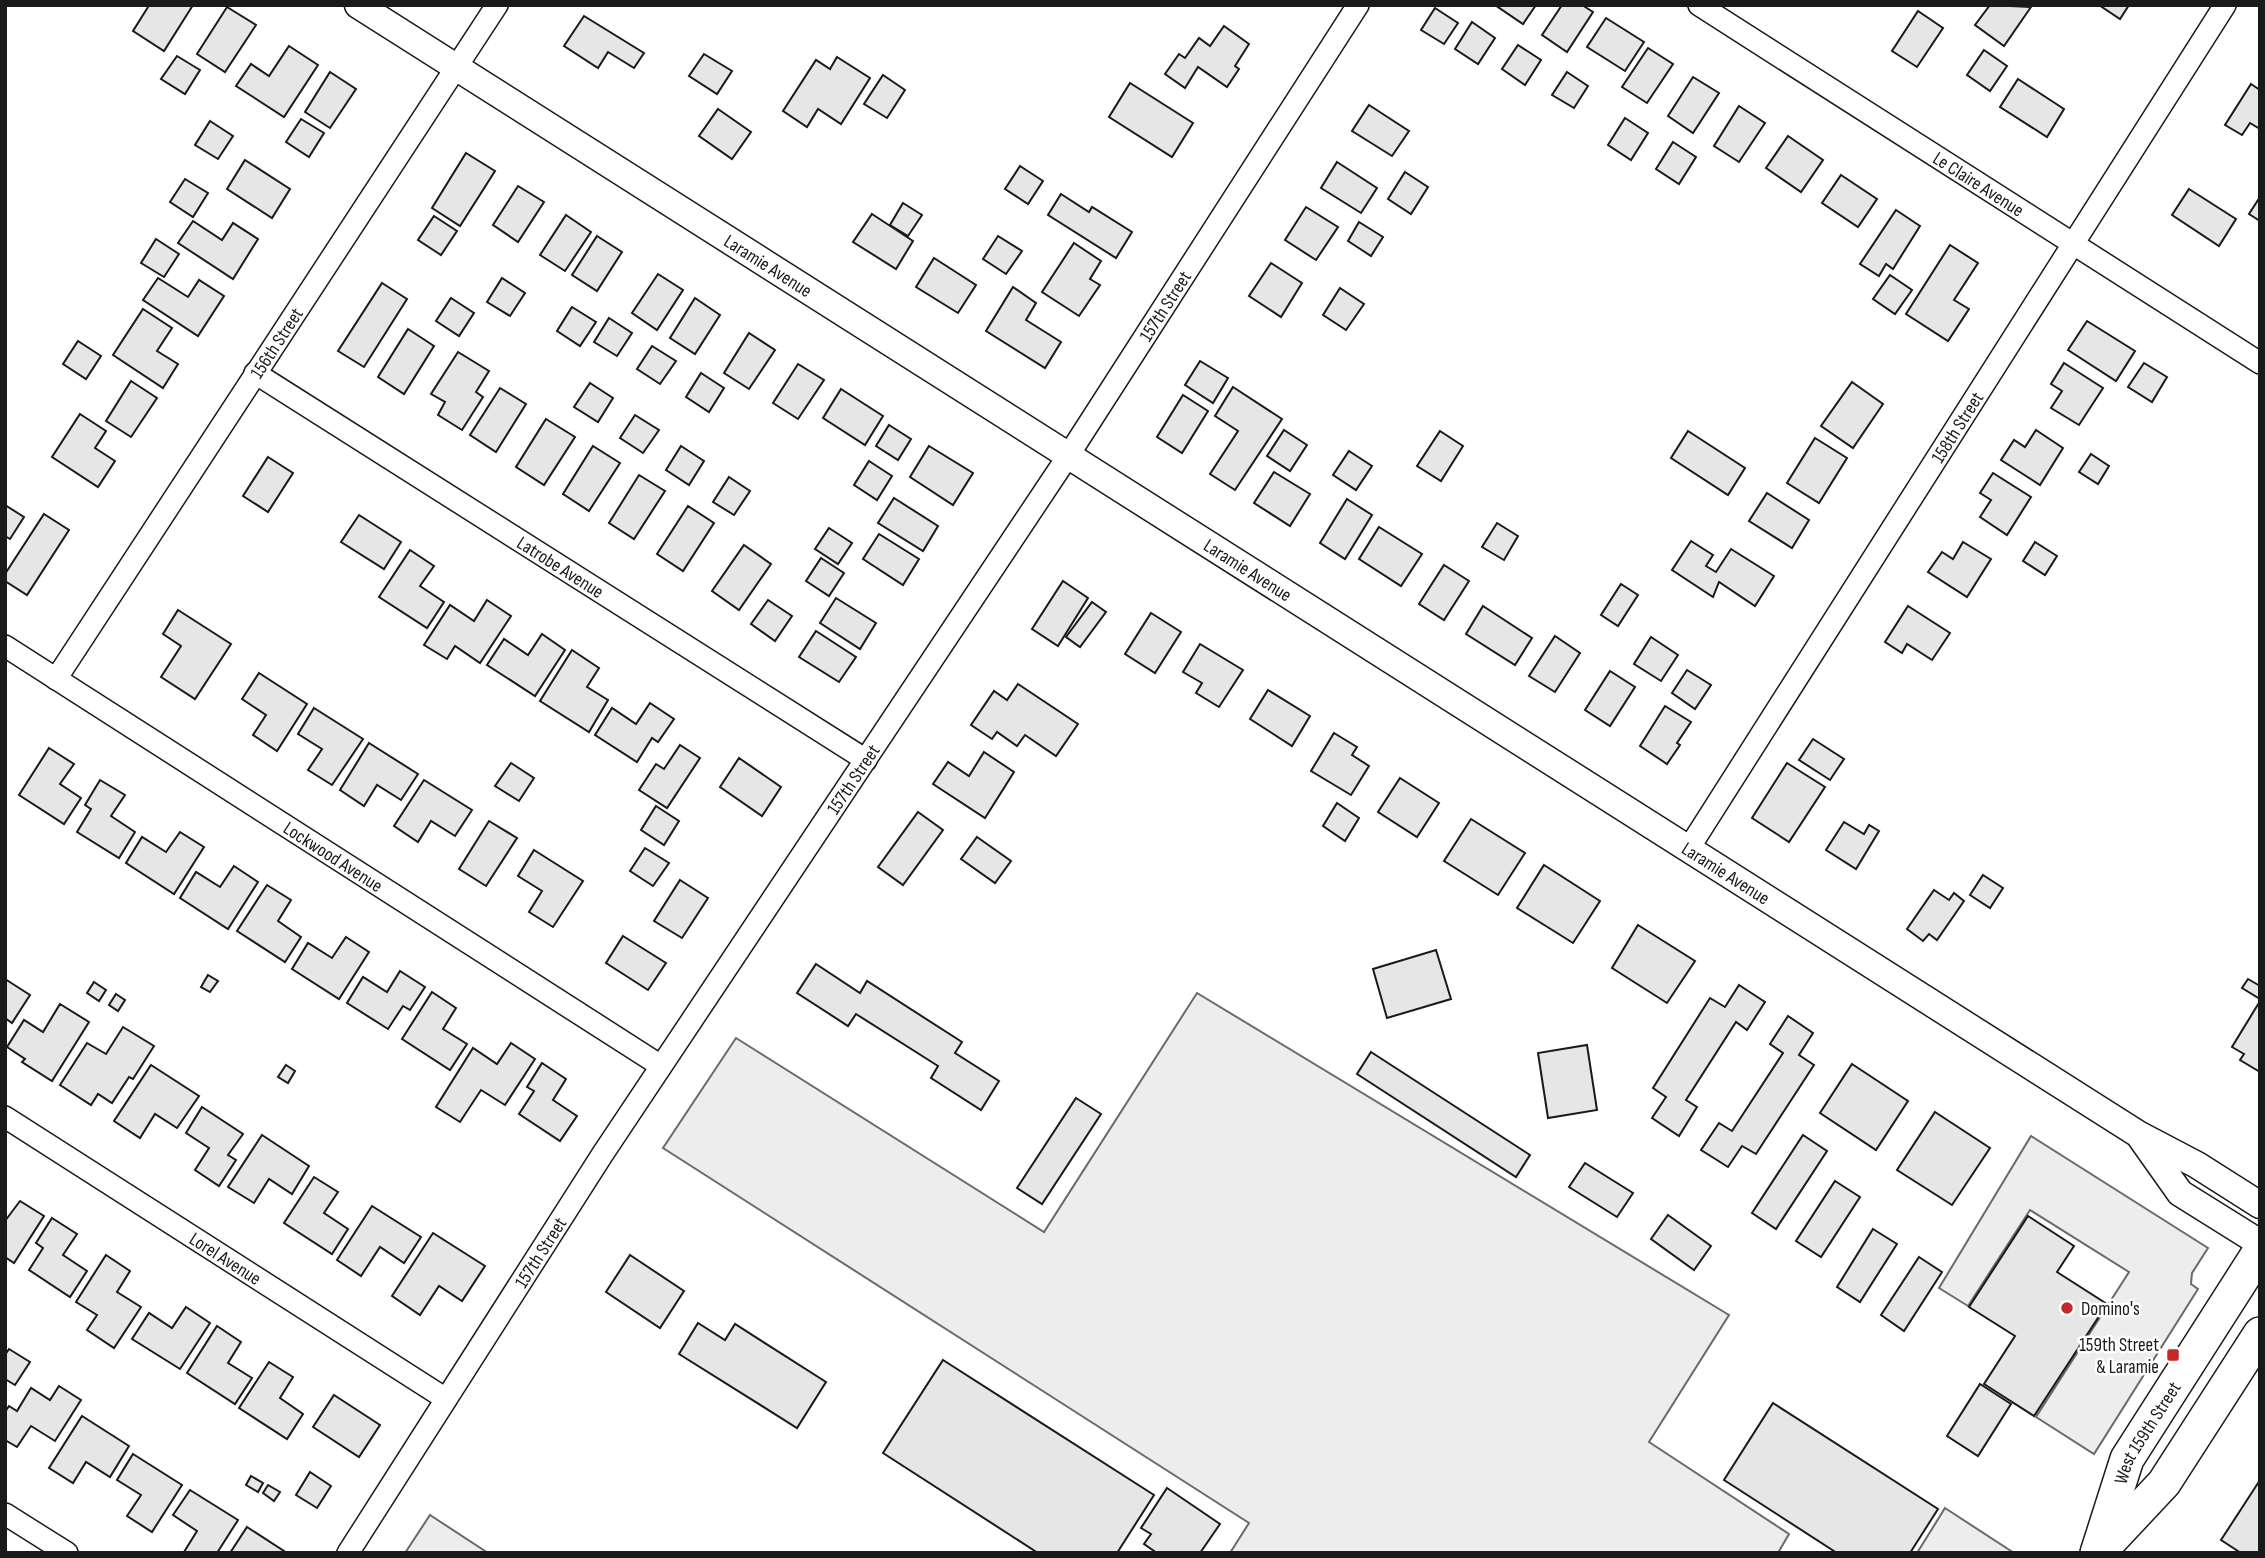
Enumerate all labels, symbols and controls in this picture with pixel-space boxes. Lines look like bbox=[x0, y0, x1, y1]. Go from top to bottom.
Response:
street label: Le Claire Avenue bbox=[1928, 147, 2028, 222]
street label: Laramie Avenue bbox=[719, 230, 816, 303]
street label: 157th Street bbox=[1135, 267, 1197, 346]
street label: 156th Street bbox=[246, 304, 309, 383]
street label: 158th Street bbox=[1927, 388, 1989, 468]
street label: Latrobe Avenue bbox=[512, 532, 608, 604]
street label: Laramie Avenue bbox=[1199, 534, 1296, 607]
street label: 157th Street bbox=[822, 740, 886, 819]
street label: Lockwood Avenue bbox=[279, 817, 387, 898]
street label: Laramie Avenue bbox=[1677, 838, 1774, 910]
street label: 157th Street bbox=[510, 1213, 572, 1292]
street label: Lorel Avenue bbox=[185, 1228, 265, 1291]
place label: Domino's bbox=[2081, 1298, 2140, 1321]
marker: Domino's bbox=[2059, 1300, 2075, 1316]
place label: 159th Street & Laramie bbox=[2079, 1334, 2159, 1379]
marker: 159th Street & Laramie bbox=[2165, 1347, 2181, 1363]
street label: West 159th Street bbox=[2110, 1378, 2187, 1487]

